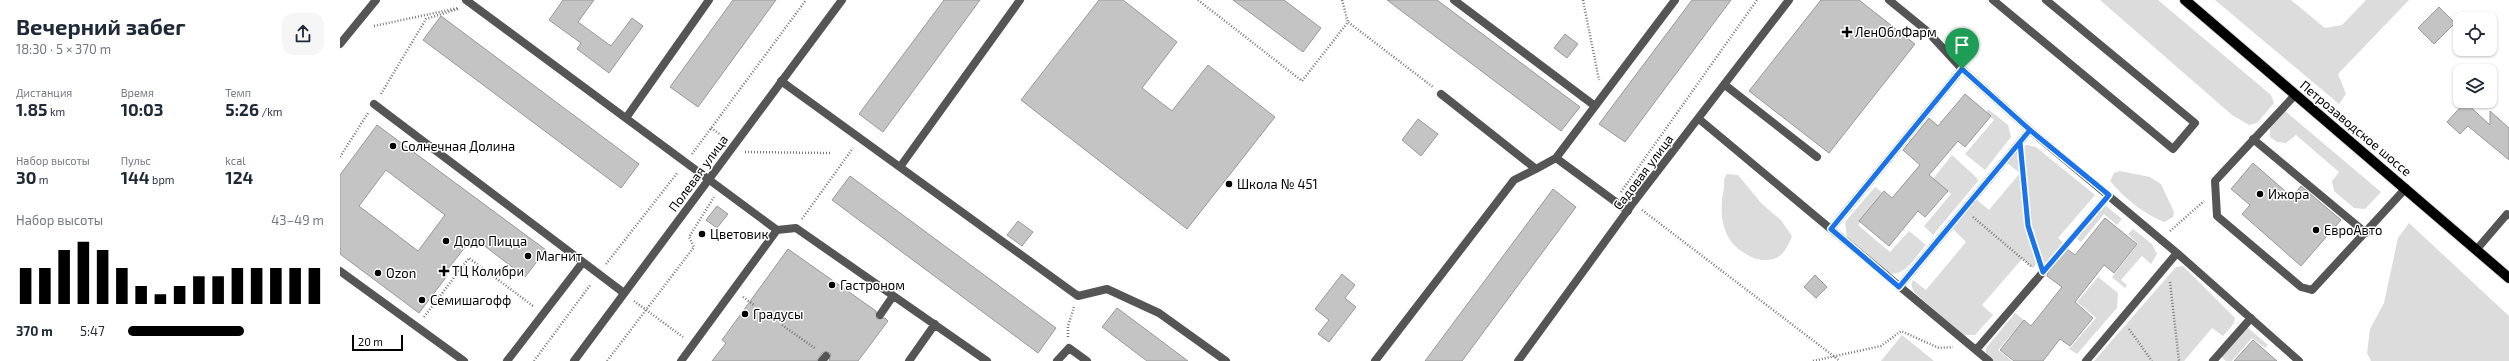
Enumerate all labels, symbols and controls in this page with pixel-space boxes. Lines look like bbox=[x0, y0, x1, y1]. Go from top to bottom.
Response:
map controls bbox=[2453, 12, 2497, 108]
button: locate bbox=[2453, 12, 2497, 56]
text: Вечерний забег bbox=[16, 13, 185, 39]
button: share bbox=[282, 13, 324, 55]
place label: ЛенОблФарм bbox=[1855, 24, 1937, 40]
marker: ЛенОблФарм bbox=[1842, 27, 1852, 37]
pin bbox=[1945, 28, 1979, 69]
icon: arrive bbox=[1951, 34, 1973, 56]
text: 18:30 · 5 × 370 m bbox=[16, 41, 111, 57]
button: layers bbox=[2453, 64, 2497, 108]
street label: Петрозаводское шоссе bbox=[2297, 77, 2415, 179]
text: Дистанция bbox=[16, 86, 72, 99]
text: Время bbox=[121, 86, 154, 99]
text: Темп bbox=[225, 86, 251, 99]
text: 1.85 bbox=[16, 99, 47, 119]
text: 10:03 bbox=[121, 99, 163, 119]
text: 5:26 bbox=[225, 99, 259, 119]
text: km bbox=[47, 105, 65, 118]
text: /km bbox=[259, 105, 282, 118]
street label: Полевая улица bbox=[665, 131, 731, 215]
street label: Садовая улица bbox=[1609, 131, 1677, 213]
place label: Солнечная Долина bbox=[401, 138, 515, 154]
marker: Солнечная Долина bbox=[388, 141, 398, 151]
text: Набор высоты bbox=[16, 154, 90, 167]
text: Пульс bbox=[121, 154, 151, 167]
text: kcal bbox=[225, 154, 245, 167]
text: 30 bbox=[16, 167, 36, 187]
text: 144 bbox=[121, 167, 150, 187]
text: 124 bbox=[225, 167, 253, 187]
text: m bbox=[36, 173, 48, 186]
text: bpm bbox=[150, 173, 174, 186]
place label: Школа № 451 bbox=[1237, 176, 1318, 192]
marker: Школа № 451 bbox=[1224, 179, 1234, 189]
place label: Ижора bbox=[2268, 186, 2309, 202]
marker: Ижора bbox=[2255, 189, 2265, 199]
text: Набор высоты bbox=[16, 212, 103, 228]
text: 43–49 m bbox=[271, 212, 324, 228]
place label: ЕвроАвто bbox=[2324, 222, 2382, 238]
marker: ЕвроАвто bbox=[2311, 225, 2321, 235]
place label: Цветовик bbox=[710, 226, 768, 242]
marker: Цветовик bbox=[697, 229, 707, 239]
place label: Додо Пицца bbox=[454, 233, 527, 249]
marker: Додо Пицца bbox=[441, 236, 451, 246]
place label: Магнит bbox=[536, 248, 583, 264]
marker: Магнит bbox=[523, 251, 533, 261]
place label: ТЦ Колибри bbox=[452, 263, 524, 279]
place label: Ozon bbox=[386, 265, 416, 281]
marker: ТЦ Колибри bbox=[439, 266, 449, 276]
marker: Ozon bbox=[373, 268, 383, 278]
place label: Гастроном bbox=[840, 277, 905, 293]
marker: Гастроном bbox=[827, 280, 837, 290]
place label: Семишагофф bbox=[430, 292, 511, 308]
marker: Семишагофф bbox=[417, 295, 427, 305]
place label: Градусы bbox=[753, 306, 803, 322]
marker: Градусы bbox=[740, 309, 750, 319]
text: 370 m bbox=[16, 323, 53, 339]
text: 5:47 bbox=[80, 323, 105, 339]
scale bar bbox=[352, 333, 403, 352]
text: 20 m bbox=[358, 335, 383, 348]

